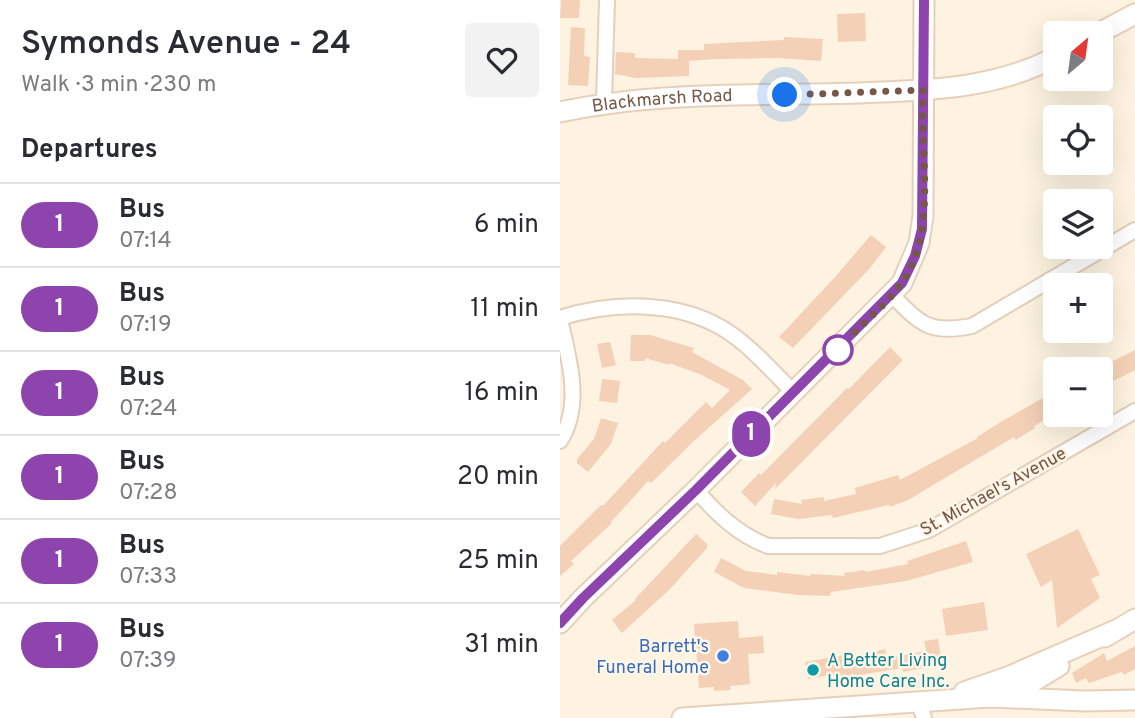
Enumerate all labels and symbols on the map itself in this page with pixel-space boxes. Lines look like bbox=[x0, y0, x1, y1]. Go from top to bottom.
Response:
north arrow bbox=[1043, 21, 1113, 91]
your location bbox=[767, 77, 802, 112]
street label: Blackmarsh Road bbox=[590, 85, 733, 119]
unlabelled marker bbox=[823, 335, 853, 365]
line badge: 1 bbox=[728, 411, 774, 457]
street label: St. Michael's Avenue bbox=[917, 443, 1071, 542]
place label: Barrett's Funeral Home bbox=[596, 636, 709, 680]
marker: Barrett's Funeral Home bbox=[715, 648, 731, 664]
place label: A Better Living Home Care Inc. bbox=[827, 650, 950, 694]
marker: A Better Living Home Care Inc. bbox=[805, 662, 821, 678]

